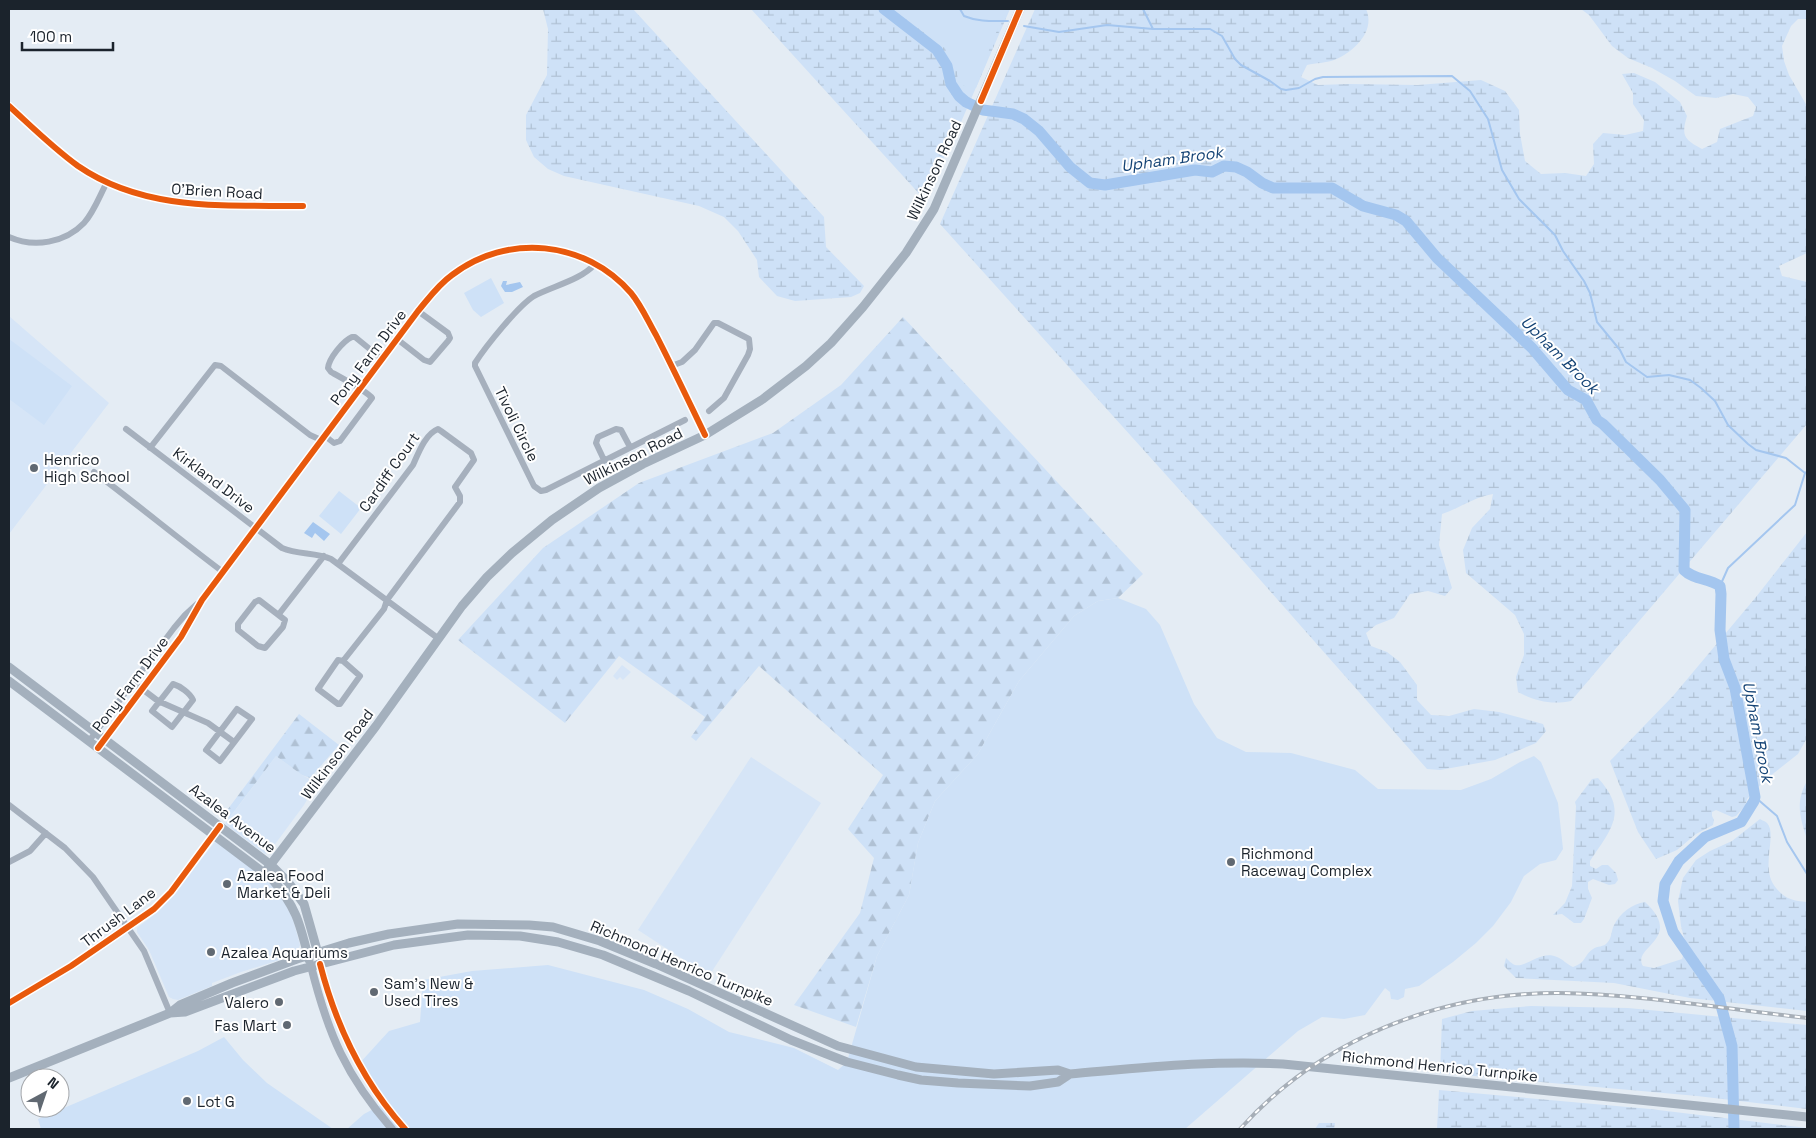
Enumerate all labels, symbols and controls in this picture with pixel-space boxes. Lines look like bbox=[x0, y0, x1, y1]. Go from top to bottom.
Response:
scale bar bbox=[22, 20, 114, 52]
text: 100 m bbox=[30, 27, 72, 46]
street label: Wilkinson Road bbox=[902, 117, 966, 223]
water label: Upham Brook bbox=[1120, 141, 1227, 177]
street label: O'Brien Road bbox=[171, 179, 263, 203]
street label: Pony Farm Drive bbox=[326, 305, 410, 409]
water label: Upham Brook bbox=[1516, 311, 1605, 400]
street label: Tivoli Circle bbox=[491, 384, 543, 465]
street label: Wilkinson Road bbox=[580, 423, 686, 489]
street label: Cardiff Court bbox=[355, 428, 423, 516]
street label: Kirkland Drive bbox=[169, 443, 259, 517]
place label: Henrico High School bbox=[44, 450, 130, 486]
marker: Henrico High School bbox=[28, 462, 40, 474]
street label: Pony Farm Drive bbox=[88, 632, 172, 736]
water label: Upham Brook bbox=[1738, 680, 1779, 787]
street label: Wilkinson Road bbox=[297, 705, 377, 803]
street label: Azalea Avenue bbox=[186, 779, 280, 857]
place label: Richmond Raceway Complex bbox=[1241, 844, 1372, 880]
marker: Richmond Raceway Complex bbox=[1225, 856, 1237, 868]
place label: Azalea Food Market & Deli bbox=[237, 866, 330, 902]
marker: Azalea Food Market & Deli bbox=[221, 878, 233, 890]
street label: Thrush Lane bbox=[77, 883, 159, 951]
street label: Richmond Henrico Turnpike bbox=[588, 916, 776, 1010]
place label: Azalea Aquariums bbox=[221, 943, 348, 962]
marker: Azalea Aquariums bbox=[205, 946, 217, 958]
place label: Sam's New & Used Tires bbox=[384, 974, 473, 1010]
marker: Sam's New & Used Tires bbox=[368, 986, 380, 998]
place label: Valero bbox=[224, 993, 269, 1012]
marker: Valero bbox=[273, 996, 285, 1008]
place label: Fas Mart bbox=[215, 1016, 277, 1035]
marker: Fas Mart bbox=[281, 1019, 293, 1031]
street label: Richmond Henrico Turnpike bbox=[1341, 1046, 1539, 1086]
north arrow bbox=[20, 1068, 70, 1118]
text: N bbox=[44, 1073, 63, 1093]
place label: Lot G bbox=[197, 1092, 235, 1111]
marker: Lot G bbox=[181, 1095, 193, 1107]

